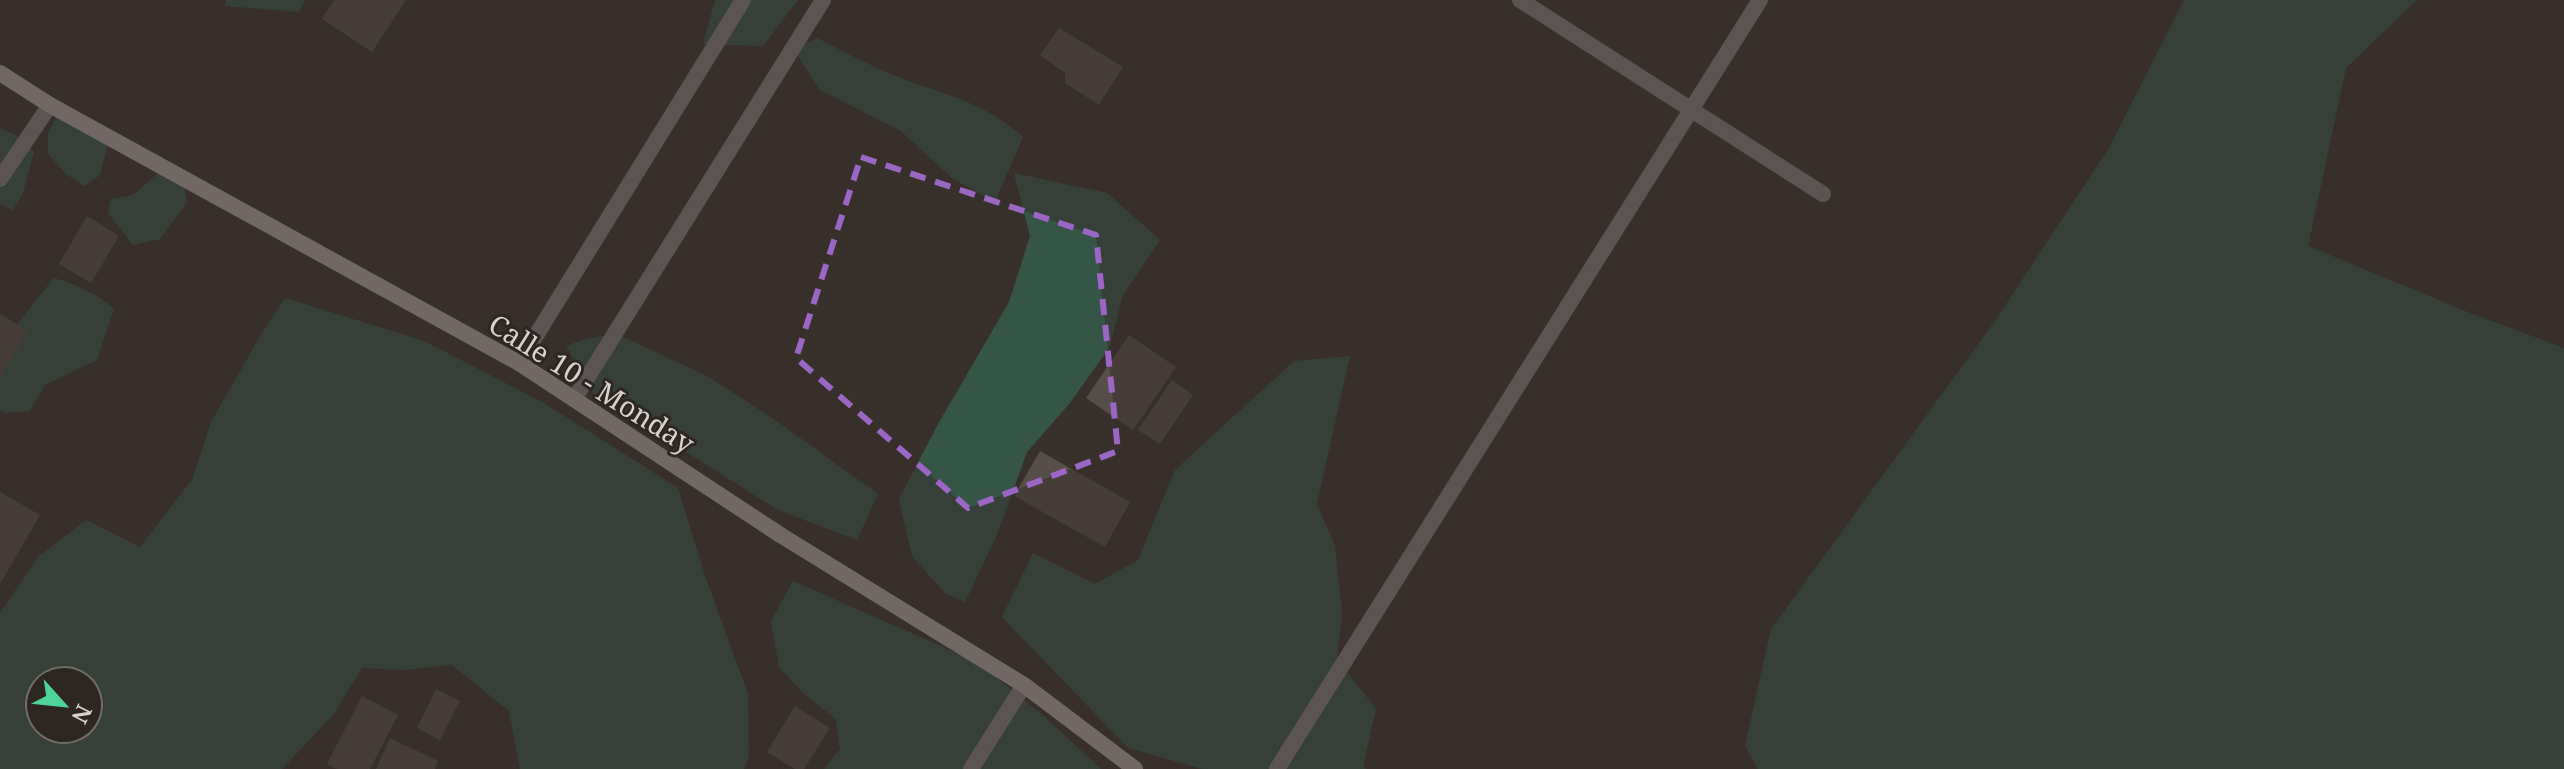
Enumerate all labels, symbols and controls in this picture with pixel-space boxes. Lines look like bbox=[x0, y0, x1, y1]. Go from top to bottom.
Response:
street label: Calle 10 - Monday bbox=[482, 304, 702, 462]
north arrow bbox=[24, 665, 104, 745]
text: N bbox=[65, 700, 100, 729]

